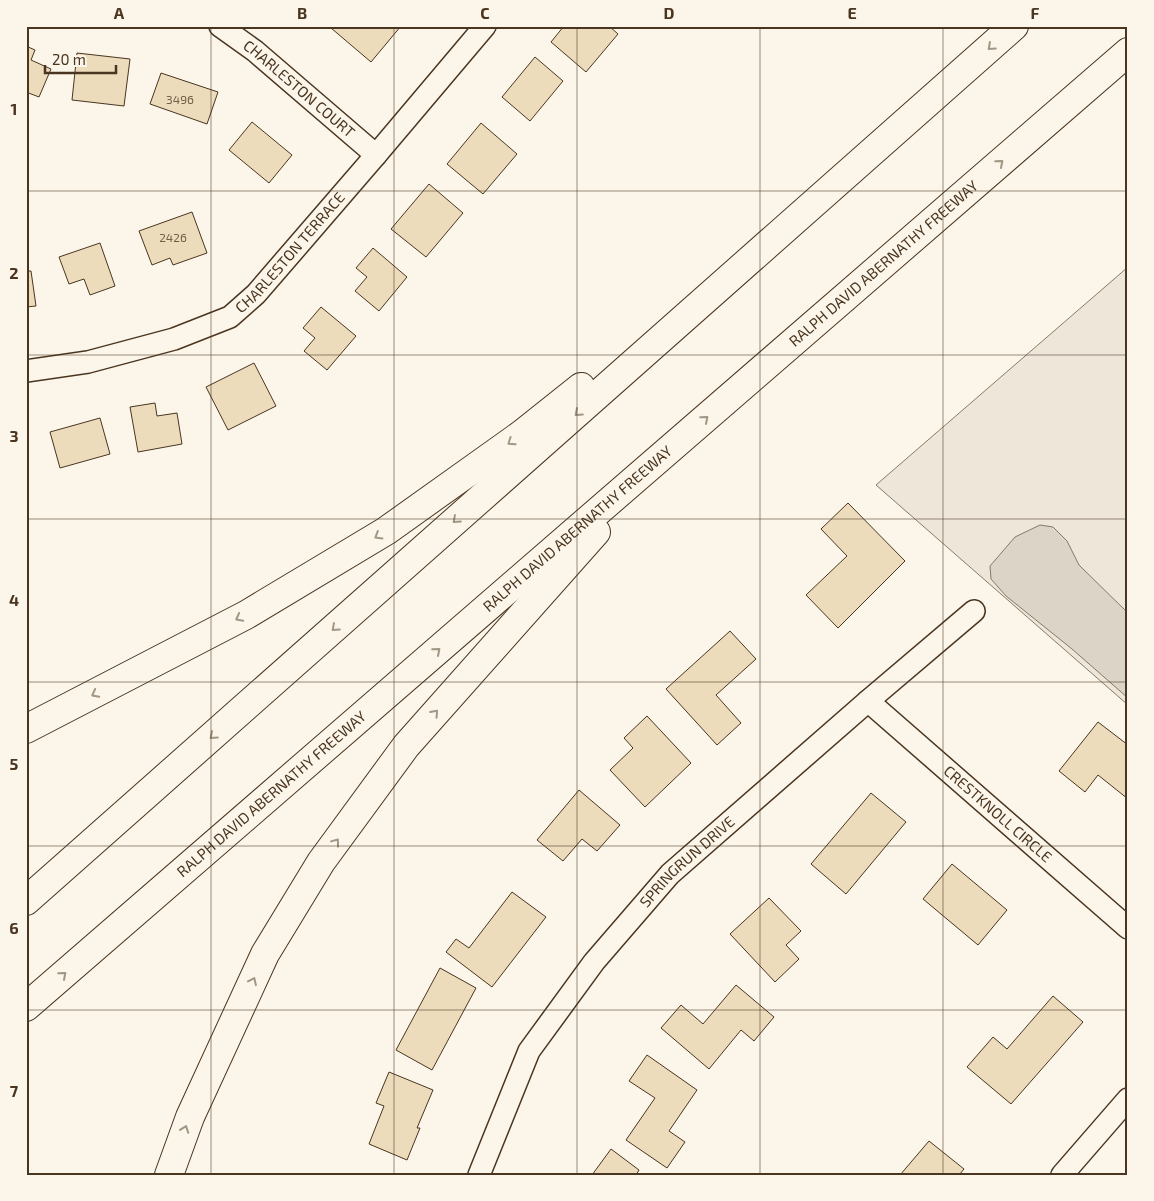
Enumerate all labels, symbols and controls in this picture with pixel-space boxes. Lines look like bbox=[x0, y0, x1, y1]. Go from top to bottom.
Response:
text: A bbox=[114, 3, 125, 22]
text: B bbox=[297, 3, 307, 22]
text: C bbox=[480, 3, 490, 22]
text: D bbox=[664, 3, 675, 22]
text: E bbox=[847, 3, 857, 22]
text: F bbox=[1031, 3, 1040, 22]
street label: CHARLESTON COURT bbox=[240, 36, 359, 141]
one-way arrow bbox=[987, 41, 996, 50]
scale bar bbox=[45, 42, 116, 74]
text: 20 m bbox=[52, 50, 86, 68]
house number: 3496 bbox=[166, 92, 194, 106]
text: 1 bbox=[11, 99, 17, 118]
one-way arrow bbox=[994, 160, 1003, 169]
street label: RALPH DAVID ABERNATHY FREEWAY bbox=[785, 176, 982, 350]
street label: CHARLESTON TERRACE bbox=[231, 188, 348, 316]
house number: 2426 bbox=[159, 230, 187, 244]
text: 2 bbox=[9, 263, 19, 282]
one-way arrow bbox=[575, 407, 584, 415]
one-way arrow bbox=[700, 415, 709, 424]
text: 3 bbox=[9, 426, 19, 445]
one-way arrow bbox=[507, 436, 517, 445]
street label: RALPH DAVID ABERNATHY FREEWAY bbox=[479, 441, 676, 615]
one-way arrow bbox=[453, 515, 462, 524]
one-way arrow bbox=[375, 529, 384, 539]
text: 4 bbox=[9, 590, 19, 609]
one-way arrow bbox=[235, 612, 244, 622]
one-way arrow bbox=[331, 622, 340, 631]
one-way arrow bbox=[432, 647, 441, 656]
one-way arrow bbox=[91, 688, 100, 698]
street label: RALPH DAVID ABERNATHY FREEWAY bbox=[173, 706, 369, 880]
one-way arrow bbox=[430, 710, 439, 719]
one-way arrow bbox=[210, 730, 219, 739]
text: 5 bbox=[10, 754, 19, 773]
street label: CRESTKNOLL CIRCLE bbox=[940, 761, 1056, 865]
street label: SPRINGRUN DRIVE bbox=[635, 812, 738, 911]
one-way arrow bbox=[330, 839, 338, 848]
text: 6 bbox=[9, 918, 19, 937]
one-way arrow bbox=[57, 972, 66, 980]
one-way arrow bbox=[246, 977, 257, 986]
text: 7 bbox=[10, 1081, 19, 1100]
one-way arrow bbox=[179, 1125, 189, 1134]

